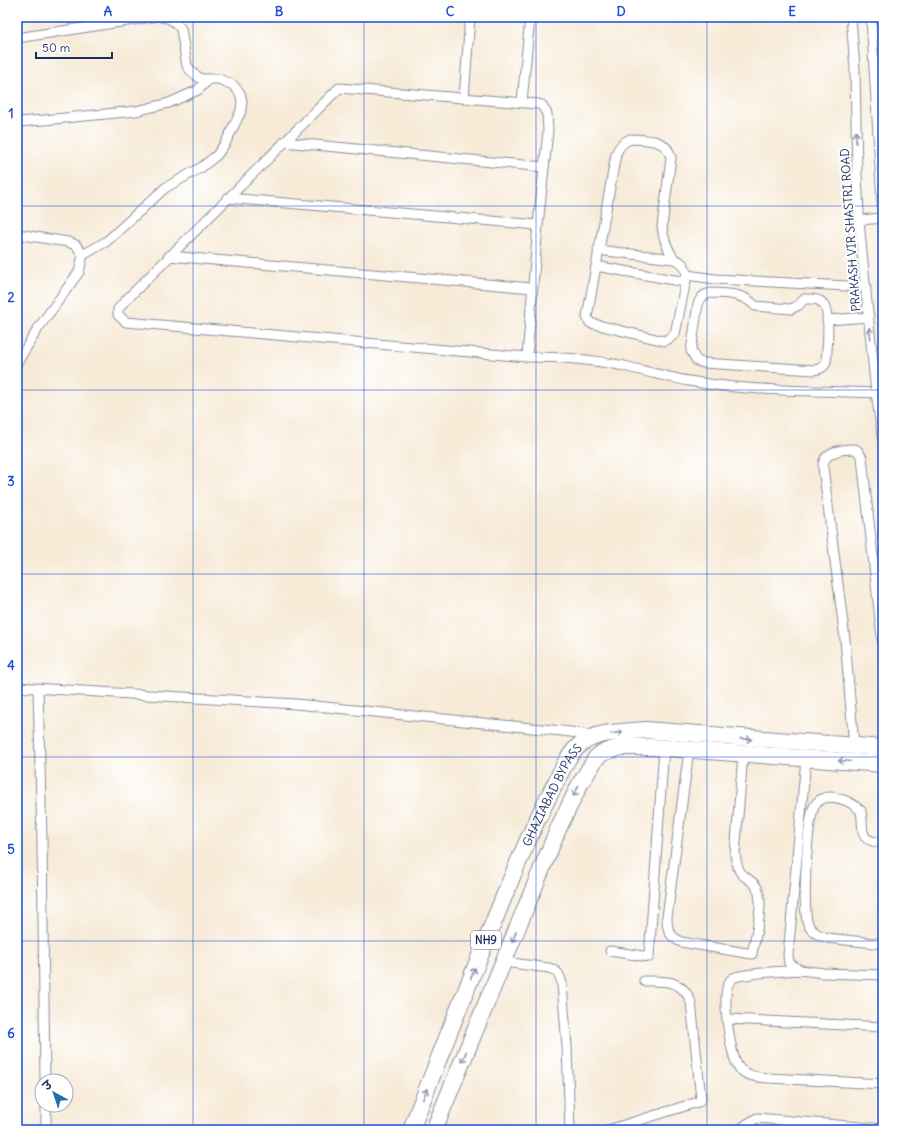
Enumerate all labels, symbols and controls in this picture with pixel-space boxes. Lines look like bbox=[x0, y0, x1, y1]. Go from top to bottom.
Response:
text: A bbox=[104, 3, 113, 20]
text: B bbox=[275, 3, 284, 20]
text: C bbox=[446, 3, 455, 20]
text: D bbox=[616, 3, 626, 20]
text: E bbox=[788, 3, 796, 20]
scale bar bbox=[36, 34, 112, 60]
text: 50 m bbox=[42, 40, 71, 55]
text: 1 bbox=[8, 105, 14, 122]
one-way arrow bbox=[852, 131, 860, 144]
street label: PRAKASH VIR SHASTRI ROAD bbox=[837, 148, 863, 312]
text: 2 bbox=[7, 289, 15, 306]
one-way arrow bbox=[867, 327, 874, 340]
text: 3 bbox=[7, 473, 15, 490]
text: 4 bbox=[7, 657, 15, 674]
one-way arrow bbox=[610, 729, 623, 737]
one-way arrow bbox=[739, 735, 752, 742]
street label: GHAZIABAD BYPASS bbox=[519, 740, 585, 848]
one-way arrow bbox=[838, 758, 851, 765]
one-way arrow bbox=[572, 785, 579, 797]
text: 5 bbox=[7, 841, 15, 858]
one-way arrow bbox=[509, 930, 517, 942]
road number: NH9 bbox=[471, 931, 501, 949]
one-way arrow bbox=[470, 967, 477, 979]
text: 6 bbox=[7, 1025, 15, 1042]
one-way arrow bbox=[460, 1050, 468, 1062]
north arrow bbox=[34, 1073, 74, 1113]
text: उ bbox=[39, 1077, 56, 1094]
one-way arrow bbox=[421, 1088, 429, 1100]

